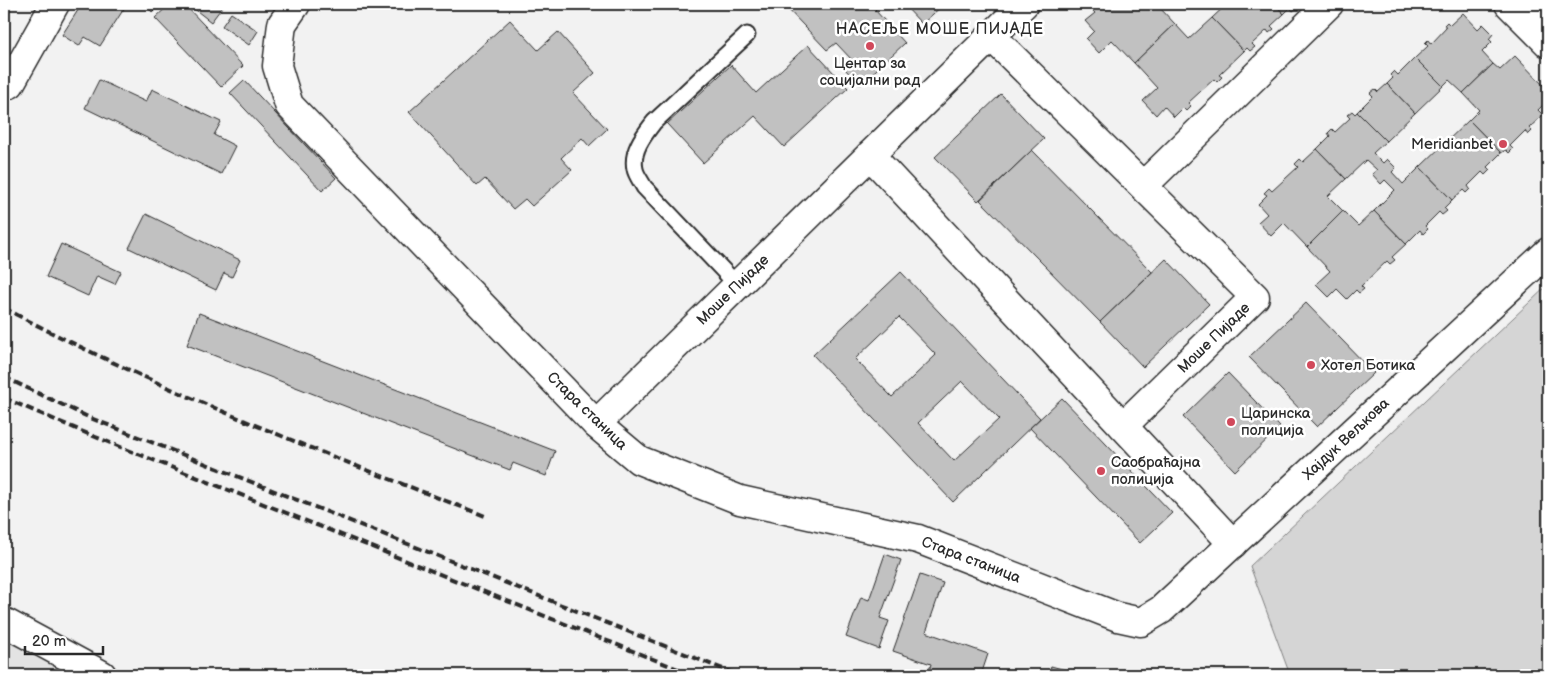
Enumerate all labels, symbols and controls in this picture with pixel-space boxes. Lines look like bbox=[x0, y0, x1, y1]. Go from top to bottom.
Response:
district label: НАСЕЉЕ МОШЕ ПИЈАДЕ bbox=[836, 20, 1044, 39]
marker: Центар за социјални рад bbox=[864, 40, 876, 52]
place label: Центар за социјални рад bbox=[820, 54, 920, 90]
place label: Meridianbet bbox=[1411, 135, 1493, 154]
marker: Meridianbet bbox=[1497, 138, 1509, 150]
street label: Моше Пијаде bbox=[693, 251, 773, 329]
street label: Моше Пијаде bbox=[1174, 299, 1254, 377]
place label: Хотел Ботика bbox=[1321, 356, 1416, 375]
marker: Хотел Ботика bbox=[1305, 359, 1317, 371]
street label: Стара станица bbox=[543, 368, 631, 454]
street label: Хајдук Вељкова bbox=[1299, 394, 1393, 484]
place label: Царинска полиција bbox=[1241, 404, 1311, 440]
marker: Царинска полиција bbox=[1225, 416, 1237, 428]
place label: Саобраћајна полиција bbox=[1111, 453, 1201, 489]
marker: Саобраћајна полиција bbox=[1095, 465, 1107, 477]
street label: Стара станица bbox=[919, 532, 1023, 588]
scale bar bbox=[25, 624, 102, 656]
text: 20 m bbox=[32, 632, 66, 651]

